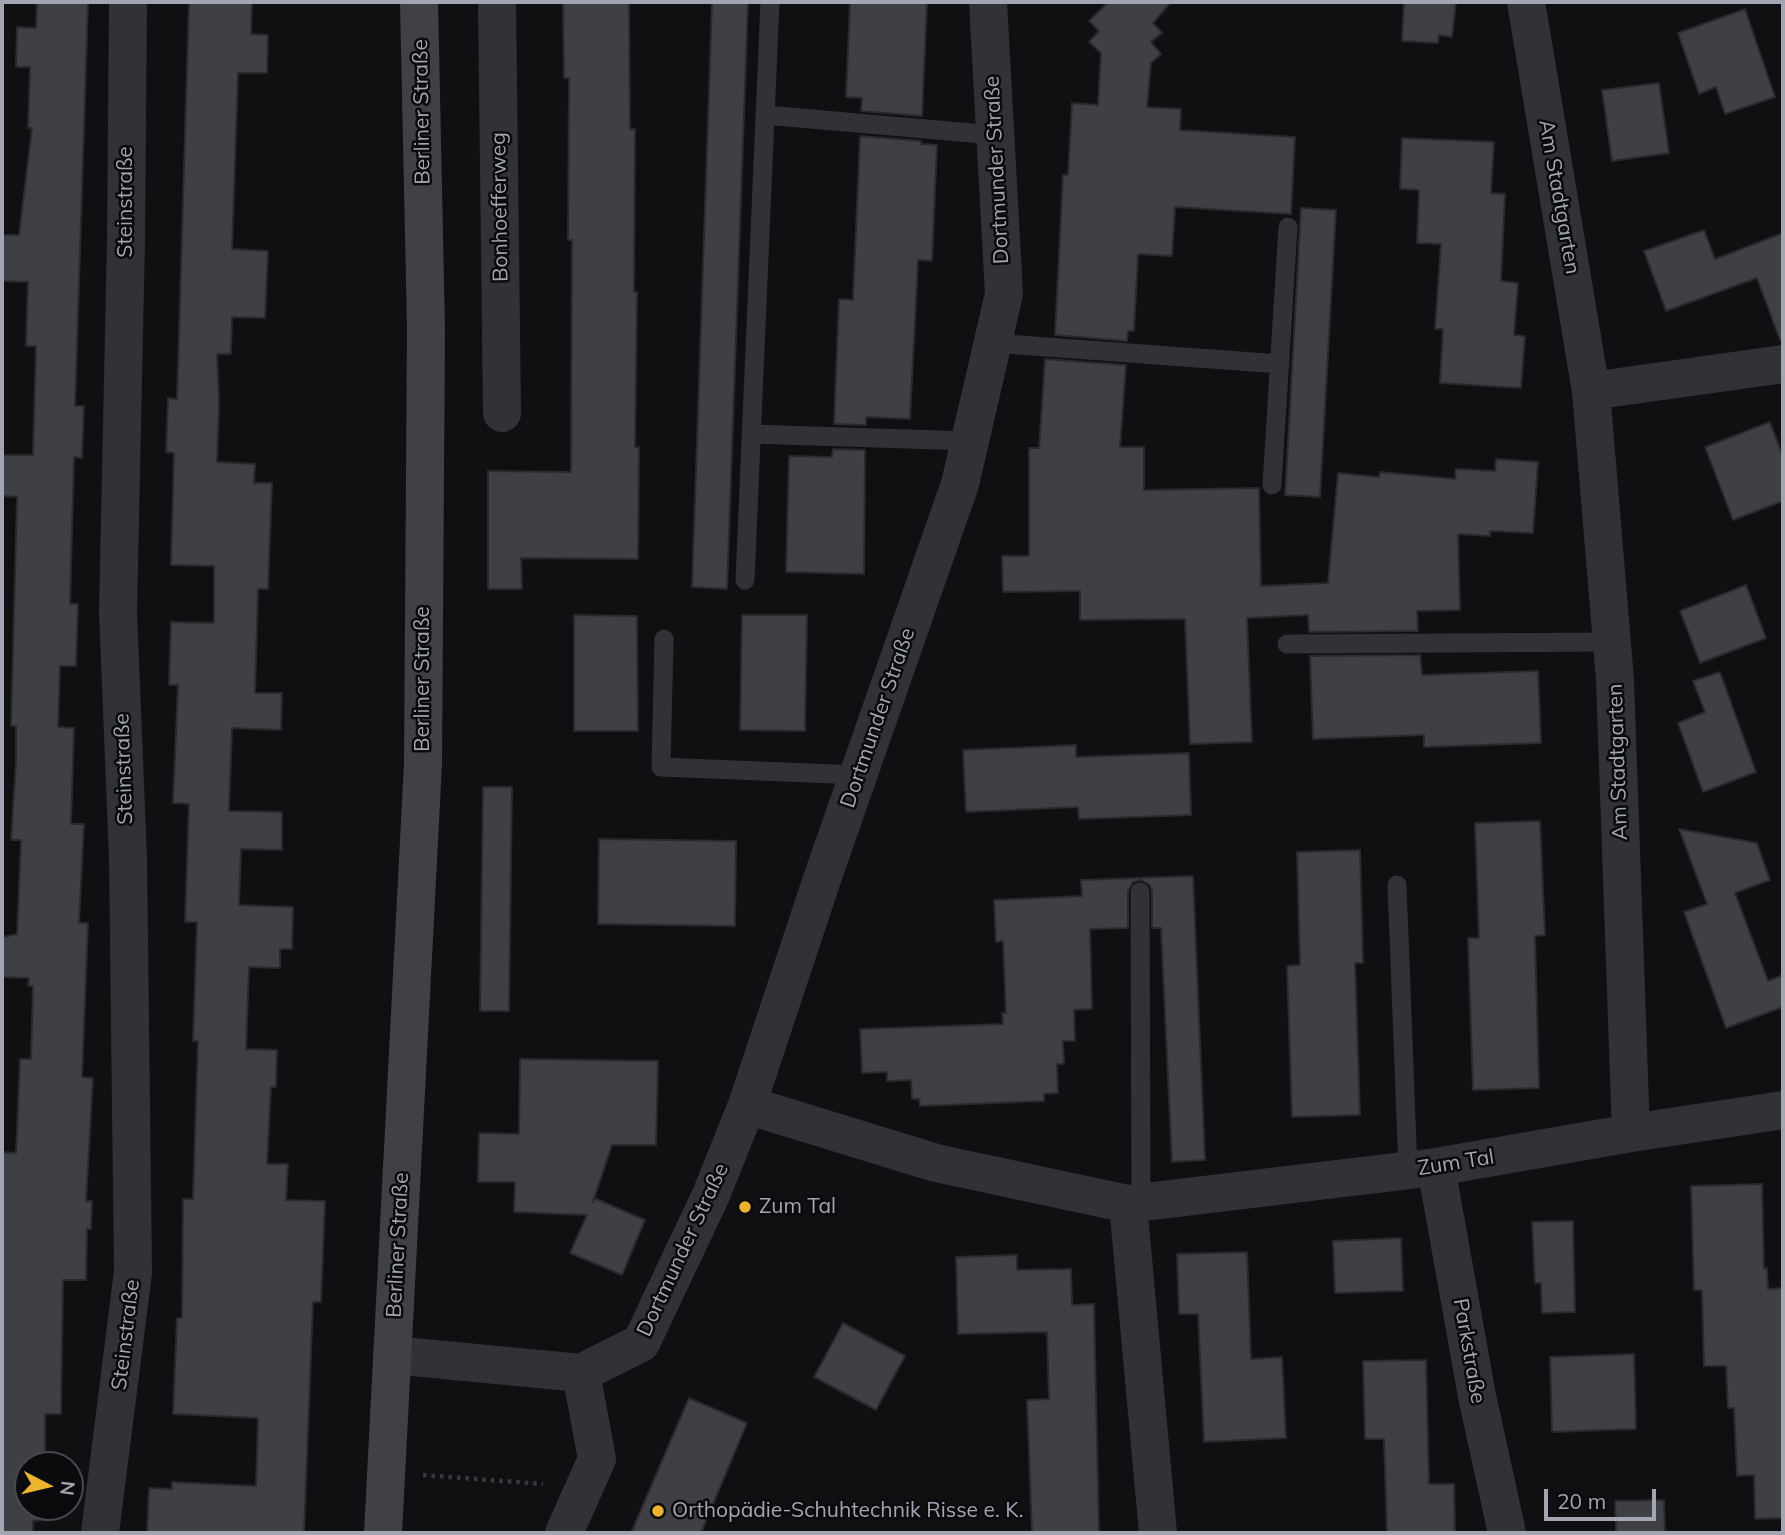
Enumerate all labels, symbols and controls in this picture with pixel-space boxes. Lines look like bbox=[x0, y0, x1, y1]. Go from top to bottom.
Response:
street label: Berliner Straße bbox=[408, 39, 436, 185]
street label: Dortmunder Straße bbox=[979, 75, 1015, 265]
street label: Am Stadtgarten bbox=[1533, 118, 1585, 276]
street label: Bonhoefferweg bbox=[486, 132, 514, 282]
street label: Steinstraße bbox=[113, 146, 139, 258]
street label: Berliner Straße bbox=[410, 606, 436, 752]
street label: Dortmunder Straße bbox=[835, 625, 921, 811]
street label: Am Stadtgarten bbox=[1603, 683, 1633, 841]
street label: Steinstraße bbox=[109, 713, 139, 825]
street label: Zum Tal bbox=[1416, 1145, 1496, 1181]
street label: Dortmunder Straße bbox=[632, 1159, 734, 1341]
street label: Berliner Straße bbox=[382, 1172, 414, 1318]
place label: Zum Tal bbox=[759, 1194, 836, 1220]
marker: Zum Tal bbox=[737, 1199, 753, 1215]
street label: Steinstraße bbox=[107, 1278, 145, 1392]
street label: Parkstraße bbox=[1447, 1296, 1491, 1406]
north arrow bbox=[14, 1451, 84, 1521]
scale bar bbox=[1547, 1476, 1659, 1520]
text: N bbox=[55, 1480, 81, 1497]
text: 20 m bbox=[1557, 1488, 1606, 1514]
place label: Orthopädie-Schuhtechnik Risse e. K. bbox=[672, 1498, 1024, 1524]
marker: Orthopädie-Schuhtechnik Risse e. K. bbox=[650, 1503, 666, 1519]

